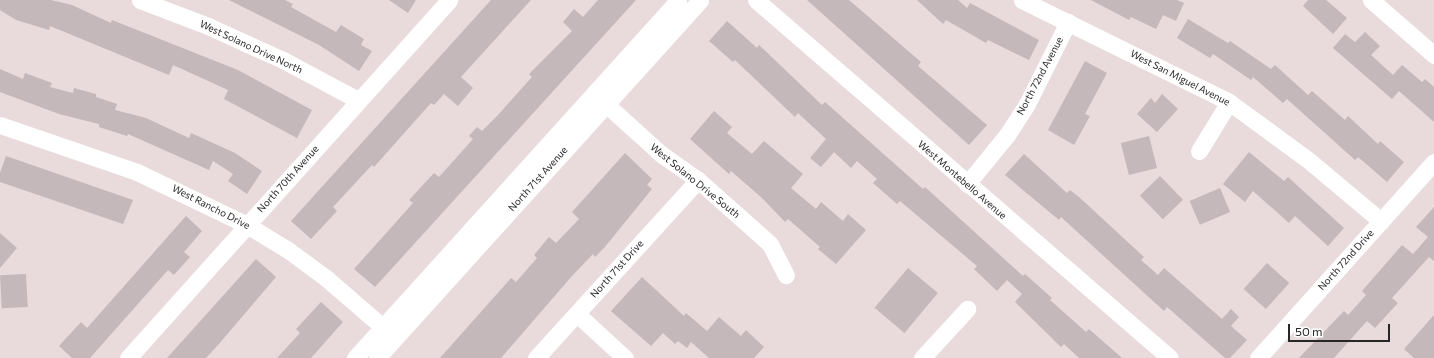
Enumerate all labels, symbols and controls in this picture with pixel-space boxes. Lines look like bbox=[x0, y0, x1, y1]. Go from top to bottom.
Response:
street label: West Solano Drive North bbox=[198, 18, 304, 76]
street label: North 72nd Avenue bbox=[1014, 35, 1066, 117]
street label: West San Miguel Avenue bbox=[1128, 48, 1232, 108]
street label: West Montebello Avenue bbox=[915, 138, 1009, 222]
street label: West Solano Drive South bbox=[648, 141, 742, 221]
street label: North 70th Avenue bbox=[255, 143, 321, 215]
street label: North 71st Avenue bbox=[506, 144, 570, 214]
street label: West Rancho Drive bbox=[170, 182, 252, 232]
street label: North 72nd Drive bbox=[1316, 227, 1376, 293]
street label: North 71st Drive bbox=[588, 238, 646, 300]
scale bar bbox=[1290, 316, 1392, 342]
text: 50 m bbox=[1295, 324, 1323, 338]

